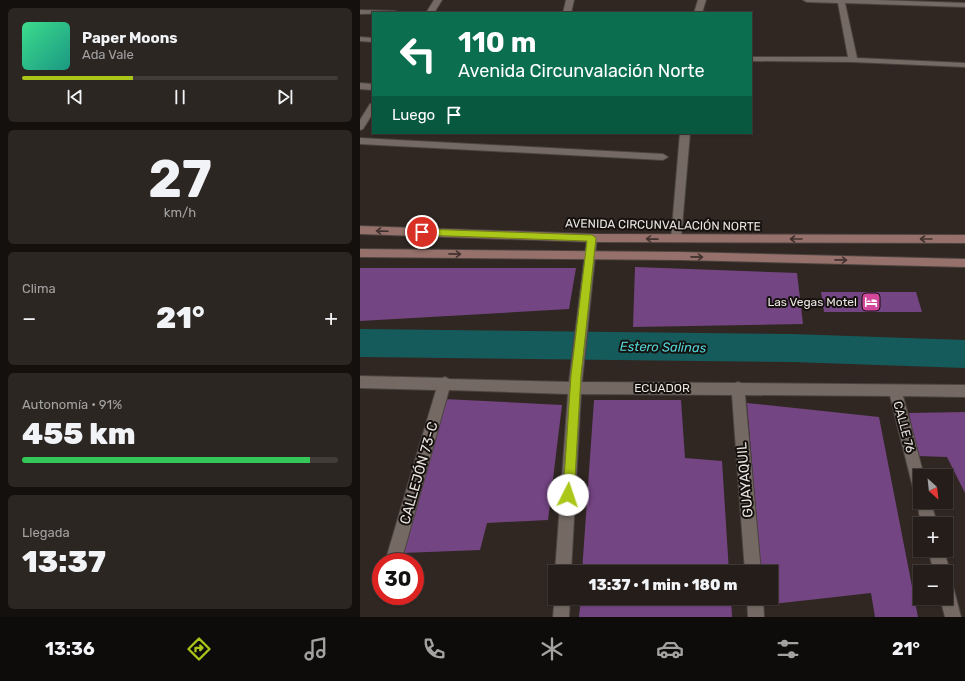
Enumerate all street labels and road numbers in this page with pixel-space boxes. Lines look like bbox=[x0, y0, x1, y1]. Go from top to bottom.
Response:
street label: AVENIDA CIRCUNVALACIÓN NORTE bbox=[565, 216, 761, 234]
street label: ECUADOR bbox=[634, 381, 690, 395]
street label: CALLE 76 bbox=[890, 400, 918, 454]
street label: CALLEJÓN 73-C bbox=[395, 419, 442, 526]
street label: GUAYAQUIL bbox=[733, 441, 757, 518]

